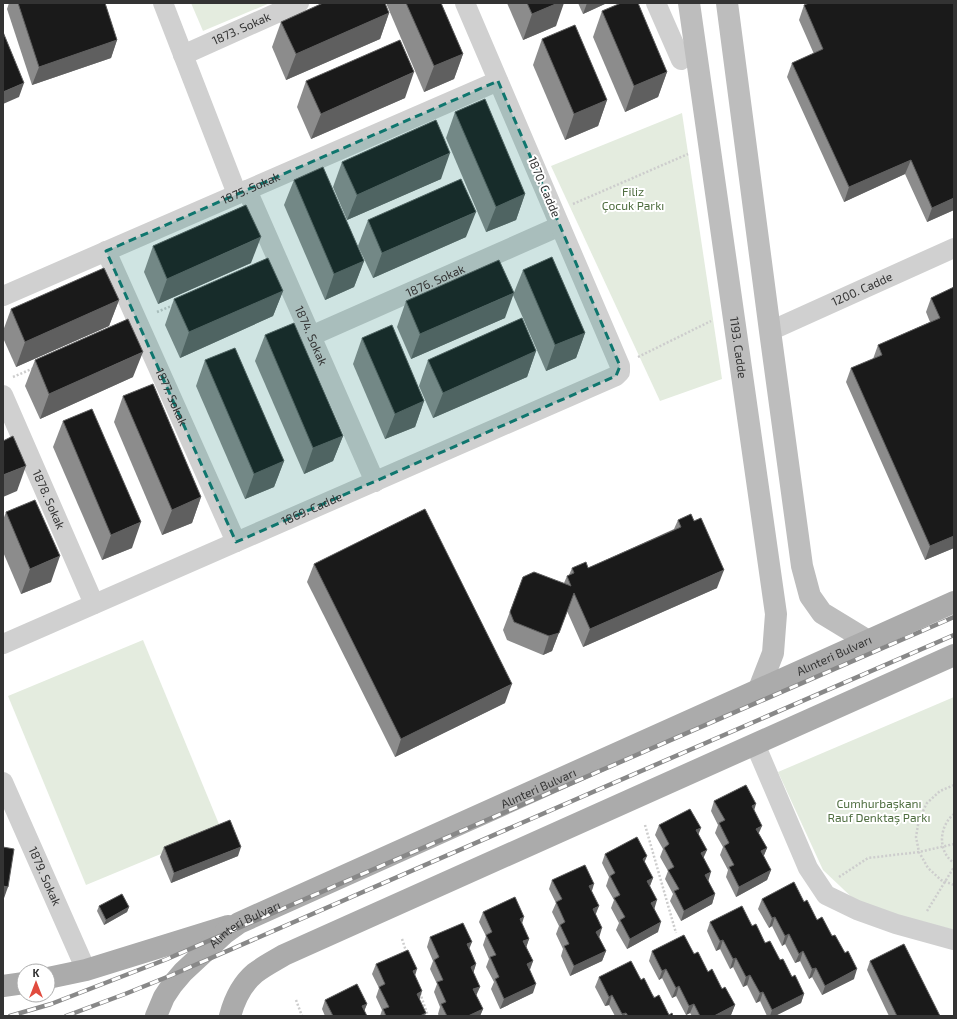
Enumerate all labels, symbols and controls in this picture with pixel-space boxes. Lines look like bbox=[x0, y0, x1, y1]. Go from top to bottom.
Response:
street label: 1873. Sokak bbox=[210, 9, 272, 47]
street label: 1870. Cadde bbox=[526, 154, 564, 219]
street label: 1875. Sokak bbox=[219, 169, 282, 206]
park label: Filiz Çocuk Parkı bbox=[602, 184, 664, 213]
street label: 1876. Sokak bbox=[403, 261, 467, 299]
street label: 1200. Cadde bbox=[829, 269, 894, 308]
street label: 1874. Sokak bbox=[293, 303, 331, 367]
street label: 1193. Cadde bbox=[728, 316, 750, 379]
street label: 1877. Sokak bbox=[153, 366, 191, 428]
street label: 1878. Sokak bbox=[30, 467, 68, 531]
street label: 1869. Cadde bbox=[279, 489, 344, 528]
street label: Alınteri Bulvarı bbox=[794, 632, 874, 678]
street label: Alınteri Bulvarı bbox=[498, 765, 578, 811]
park label: Cumhurbaşkanı Rauf Denktaş Parkı bbox=[828, 796, 930, 825]
street label: 1879. Sokak bbox=[26, 844, 65, 907]
street label: Alınteri Bulvarı bbox=[206, 897, 282, 950]
north arrow bbox=[16, 963, 56, 1003]
text: K bbox=[33, 966, 40, 979]

